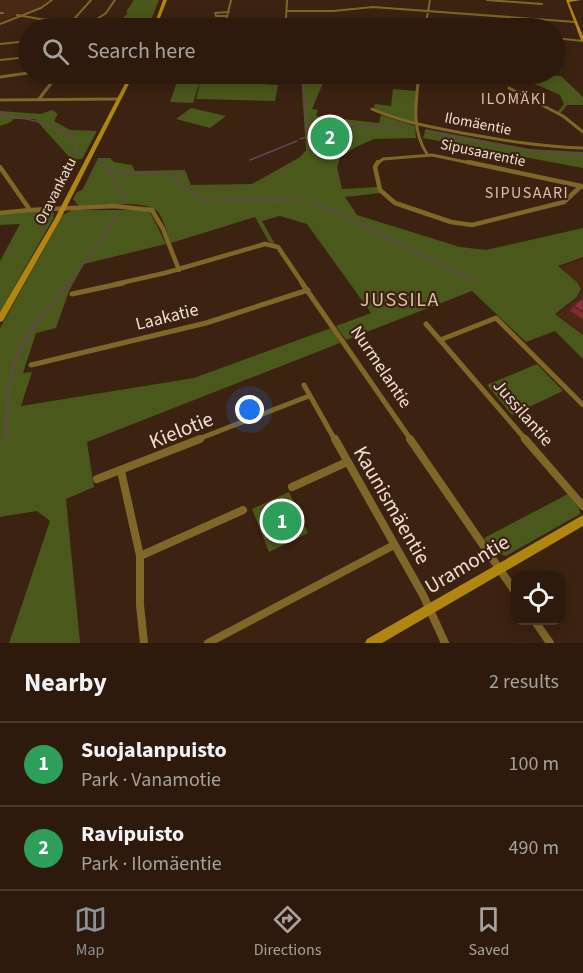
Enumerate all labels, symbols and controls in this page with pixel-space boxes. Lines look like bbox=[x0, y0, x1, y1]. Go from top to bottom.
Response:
search box bbox=[18, 18, 565, 84]
icon: search bbox=[39, 35, 72, 68]
text: Search here bbox=[87, 35, 195, 67]
district label: ILOMÄKI bbox=[481, 88, 547, 110]
street label: Ilomäentie bbox=[443, 107, 513, 141]
pin: 2 bbox=[310, 114, 350, 160]
street label: Sipusaarentie bbox=[439, 134, 527, 172]
street label: Oravankatu bbox=[30, 154, 82, 228]
district label: SIPUSAARI bbox=[485, 182, 569, 204]
district label: JUSSILA bbox=[360, 286, 440, 314]
street label: Laakatie bbox=[133, 297, 201, 337]
street label: Nurmelantie bbox=[344, 321, 418, 413]
street label: Jussilantie bbox=[487, 374, 559, 452]
your location bbox=[235, 395, 264, 424]
street label: Kielotie bbox=[144, 404, 218, 456]
street label: Kaunismäentie bbox=[346, 440, 438, 570]
pin: 1 bbox=[262, 498, 302, 544]
street label: Uramontie bbox=[419, 527, 515, 601]
map controls bbox=[511, 571, 565, 625]
button: locate bbox=[511, 571, 565, 625]
text: Nearby bbox=[24, 664, 107, 701]
text: 2 results bbox=[489, 668, 559, 696]
text: Suojalanpuisto bbox=[81, 734, 227, 766]
text: 1 bbox=[38, 750, 49, 778]
text: 100 m bbox=[509, 750, 559, 778]
text: Park · Vanamotie bbox=[81, 766, 221, 794]
text: Ravipuisto bbox=[81, 818, 184, 850]
text: 2 bbox=[38, 834, 49, 862]
text: 490 m bbox=[509, 834, 559, 862]
text: Park · Ilomäentie bbox=[81, 850, 222, 878]
tab: Map bbox=[74, 903, 107, 961]
tab: Directions bbox=[254, 903, 321, 961]
tab: Saved bbox=[469, 903, 509, 961]

